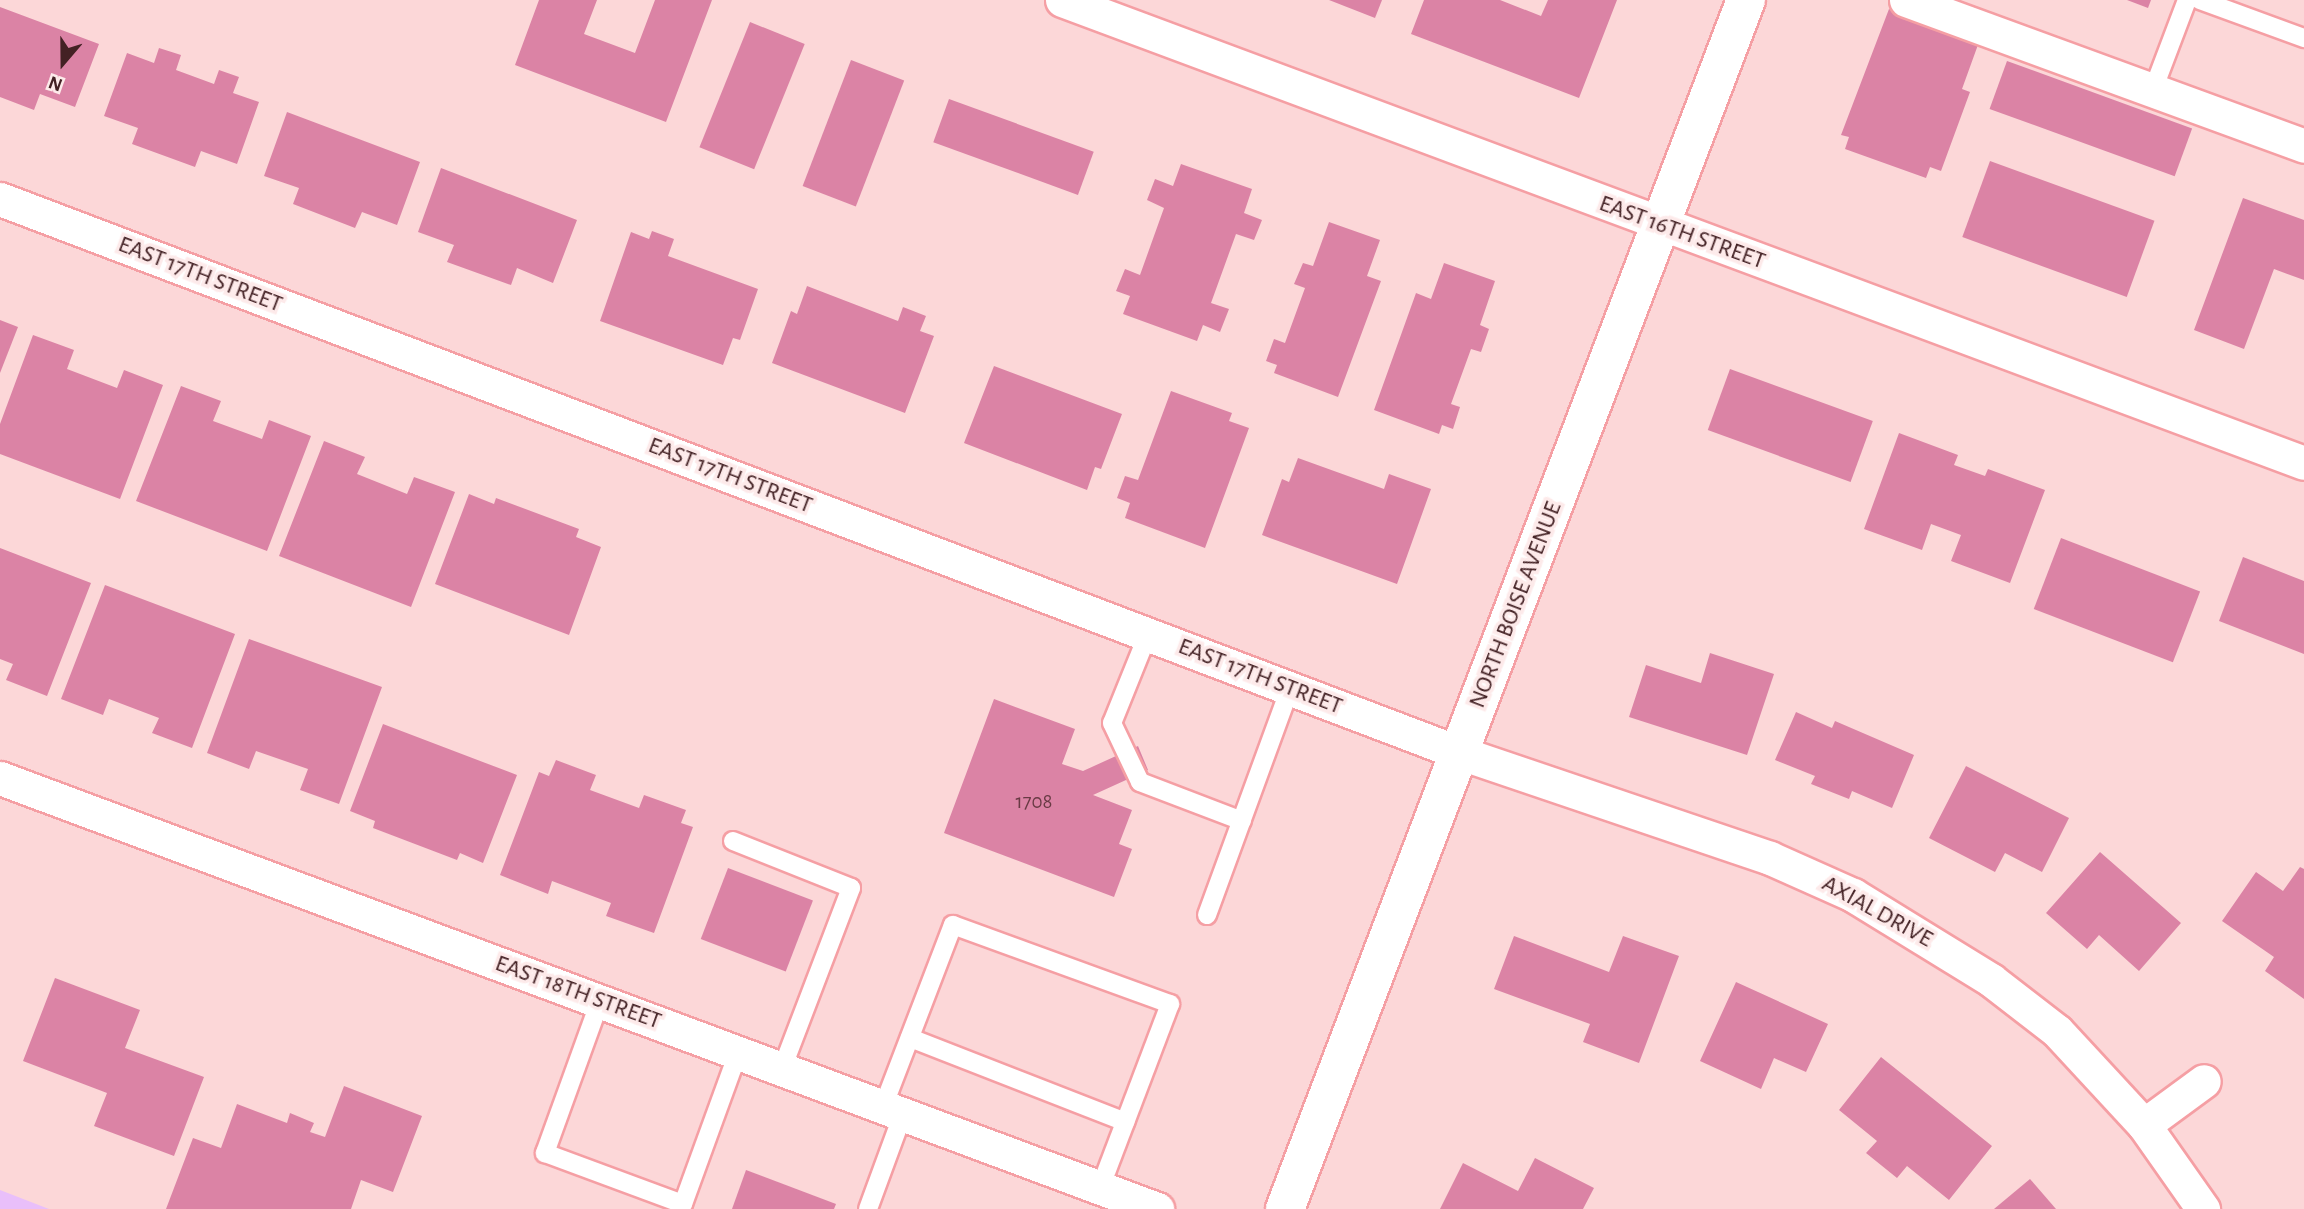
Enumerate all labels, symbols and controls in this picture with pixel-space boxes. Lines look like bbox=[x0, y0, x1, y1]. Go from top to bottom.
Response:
north arrow bbox=[28, 28, 98, 98]
text: N bbox=[46, 72, 65, 94]
street label: EAST 16TH STREET bbox=[1595, 190, 1769, 276]
street label: EAST 17TH STREET bbox=[114, 230, 286, 320]
street label: EAST 17TH STREET bbox=[644, 431, 816, 521]
street label: NORTH BOISE AVENUE bbox=[1463, 498, 1569, 712]
street label: EAST 17TH STREET bbox=[1174, 632, 1346, 722]
house number: 1708 bbox=[1015, 789, 1053, 815]
street label: AXIAL DRIVE bbox=[1817, 870, 1937, 954]
street label: EAST 18TH STREET bbox=[491, 950, 665, 1036]

